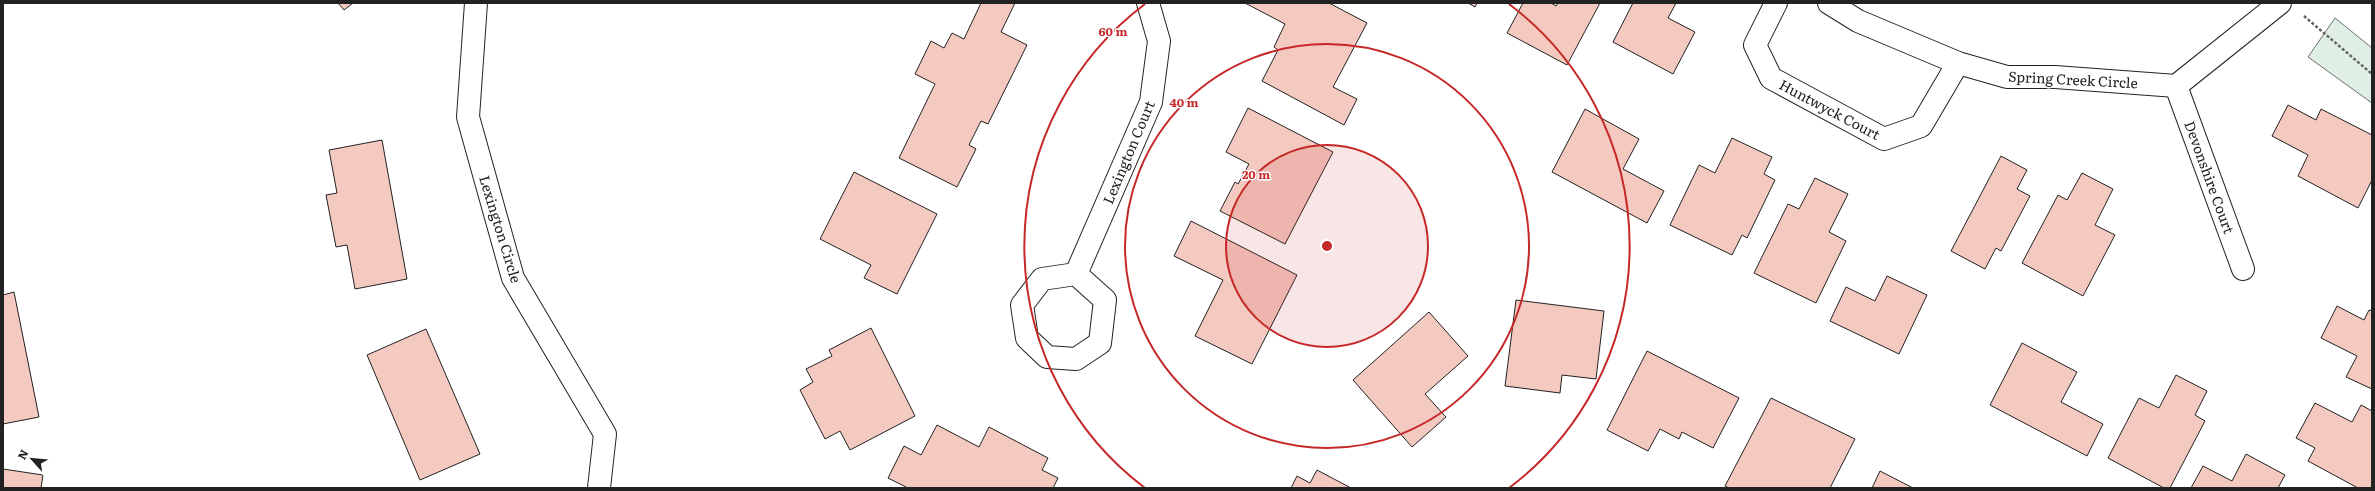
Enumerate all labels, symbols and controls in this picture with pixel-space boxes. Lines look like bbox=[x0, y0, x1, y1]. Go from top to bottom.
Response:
text: 60 m bbox=[1099, 22, 1127, 40]
street label: Spring Creek Circle bbox=[2008, 66, 2138, 92]
street label: Huntwyck Court bbox=[1776, 74, 1884, 144]
text: 40 m bbox=[1170, 93, 1199, 111]
street label: Lexington Court bbox=[1097, 97, 1159, 207]
street label: Devonshire Court bbox=[2180, 118, 2240, 237]
text: 20 m bbox=[1242, 165, 1270, 183]
street label: Lexington Circle bbox=[475, 173, 527, 285]
centre of rings bbox=[1320, 239, 1334, 253]
north arrow bbox=[12, 439, 52, 479]
text: N bbox=[13, 446, 31, 462]

